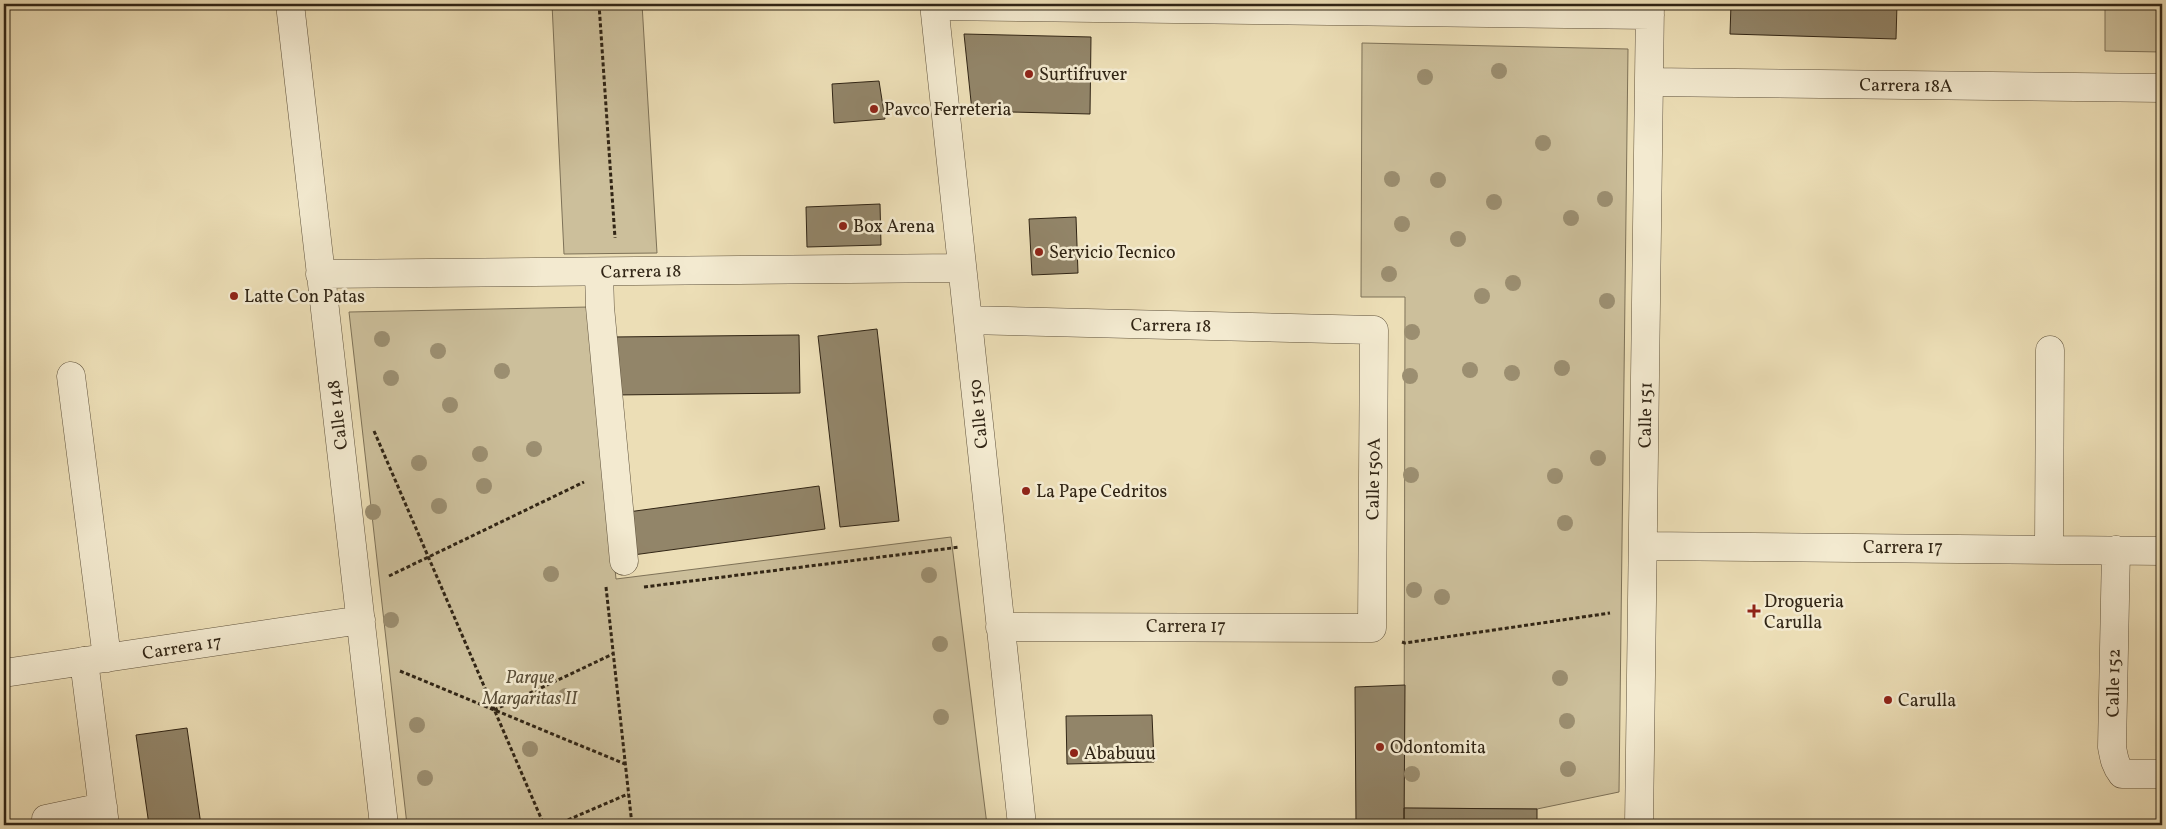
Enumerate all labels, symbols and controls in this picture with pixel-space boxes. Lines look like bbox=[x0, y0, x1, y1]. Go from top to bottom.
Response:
place label: Surtifruver bbox=[1039, 63, 1128, 88]
marker: Surtifruver bbox=[1023, 68, 1035, 80]
street label: Carrera 18A bbox=[1859, 73, 1953, 100]
place label: Pavco Ferreteria bbox=[884, 98, 1011, 123]
marker: Pavco Ferreteria bbox=[868, 103, 880, 115]
place label: Box Arena bbox=[853, 215, 935, 240]
marker: Box Arena bbox=[837, 220, 849, 232]
place label: Servicio Tecnico bbox=[1049, 241, 1176, 266]
marker: Servicio Tecnico bbox=[1033, 246, 1045, 258]
street label: Carrera 18 bbox=[601, 259, 682, 286]
place label: Latte Con Patas bbox=[244, 285, 365, 310]
marker: Latte Con Patas bbox=[228, 290, 240, 302]
street label: Carrera 18 bbox=[1130, 313, 1211, 340]
street label: Calle 148 bbox=[322, 378, 355, 451]
street label: Calle 150 bbox=[963, 378, 996, 450]
street label: Calle 151 bbox=[1633, 382, 1660, 448]
street label: Calle 150A bbox=[1361, 437, 1388, 520]
place label: La Pape Cedritos bbox=[1036, 480, 1167, 505]
marker: La Pape Cedritos bbox=[1020, 485, 1032, 497]
street label: Carrera 17 bbox=[1863, 536, 1943, 561]
place label: Drogueria Carulla bbox=[1764, 590, 1844, 636]
marker: Drogueria Carulla bbox=[1748, 605, 1760, 617]
street label: Carrera 17 bbox=[1146, 615, 1226, 640]
street label: Carrera 17 bbox=[141, 630, 224, 667]
street label: Calle 152 bbox=[2101, 648, 2128, 718]
park label: Parque Margaritas II bbox=[482, 666, 578, 712]
place label: Carulla bbox=[1898, 689, 1956, 714]
marker: Carulla bbox=[1882, 694, 1894, 706]
place label: Odontomita bbox=[1390, 736, 1486, 761]
marker: Odontomita bbox=[1374, 741, 1386, 753]
place label: Ababuuu bbox=[1084, 742, 1156, 767]
marker: Ababuuu bbox=[1068, 747, 1080, 759]

